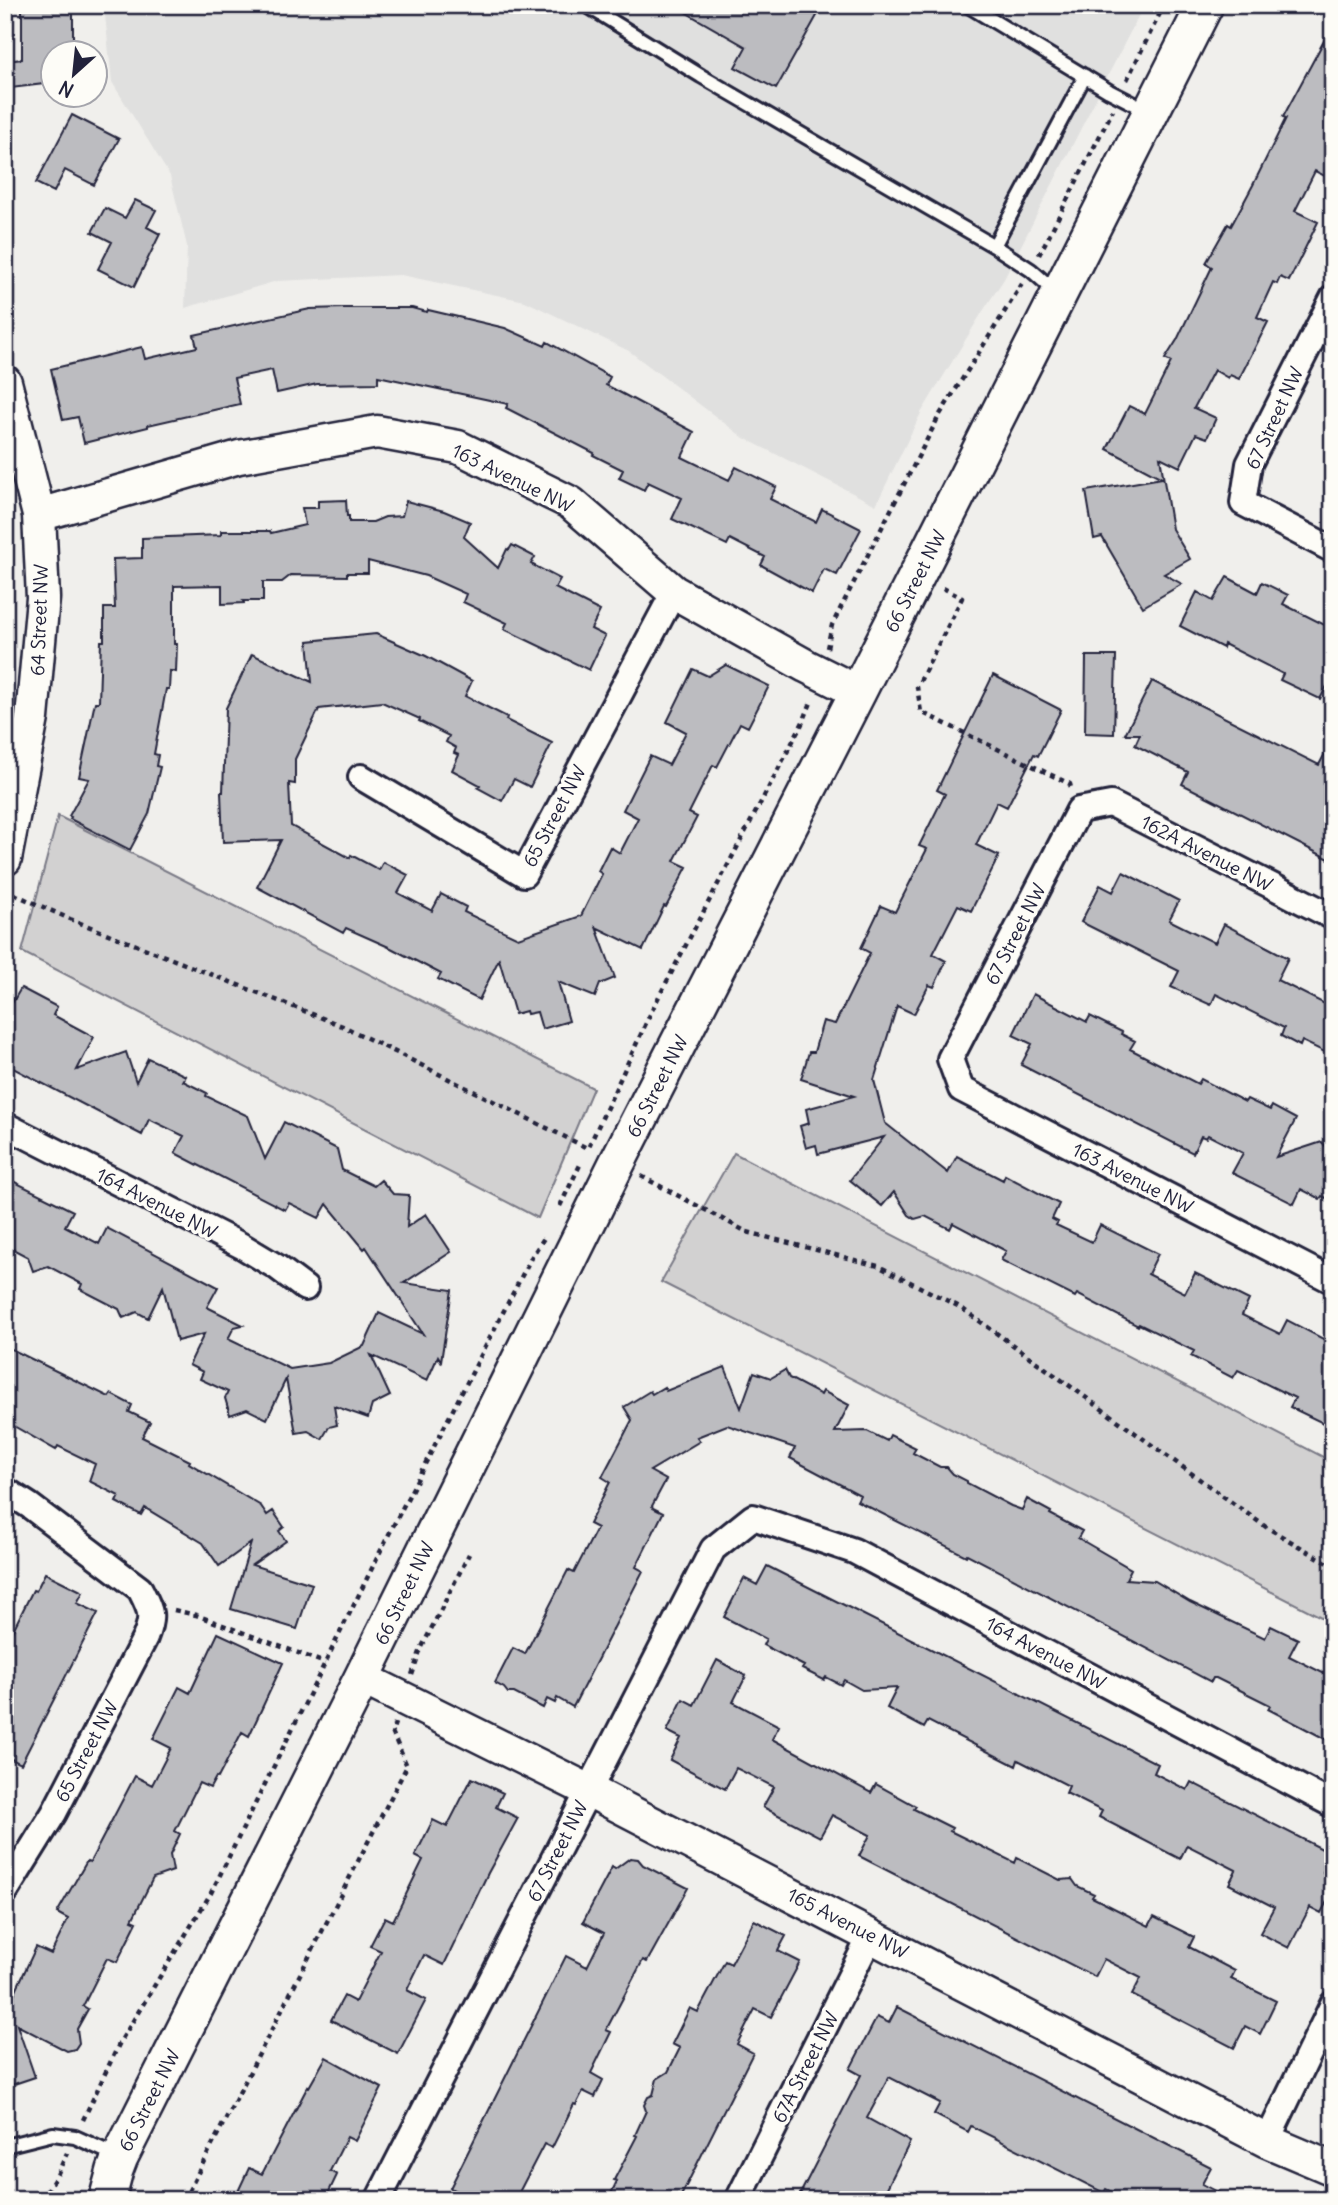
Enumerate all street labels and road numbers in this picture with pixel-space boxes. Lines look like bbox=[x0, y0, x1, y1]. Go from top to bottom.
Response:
street label: 67 Street NW bbox=[1240, 363, 1308, 473]
street label: 163 Avenue NW bbox=[448, 438, 578, 518]
street label: 66 Street NW bbox=[879, 526, 951, 636]
street label: 64 Street NW bbox=[25, 564, 53, 676]
street label: 65 Street NW bbox=[517, 761, 591, 871]
street label: 162A Avenue NW bbox=[1137, 810, 1277, 896]
street label: 67 Street NW bbox=[979, 879, 1051, 989]
street label: 66 Street NW bbox=[621, 1031, 693, 1141]
street label: 163 Avenue NW bbox=[1069, 1137, 1197, 1219]
street label: 164 Avenue NW bbox=[92, 1162, 222, 1244]
street label: 66 Street NW bbox=[369, 1537, 439, 1649]
street label: 164 Avenue NW bbox=[982, 1611, 1110, 1695]
street label: 65 Street NW bbox=[49, 1696, 123, 1806]
street label: 67 Street NW bbox=[521, 1796, 593, 1906]
street label: 165 Avenue NW bbox=[783, 1882, 913, 1964]
street label: 67A Street NW bbox=[767, 2007, 843, 2127]
street label: 66 Street NW bbox=[113, 2045, 185, 2155]

